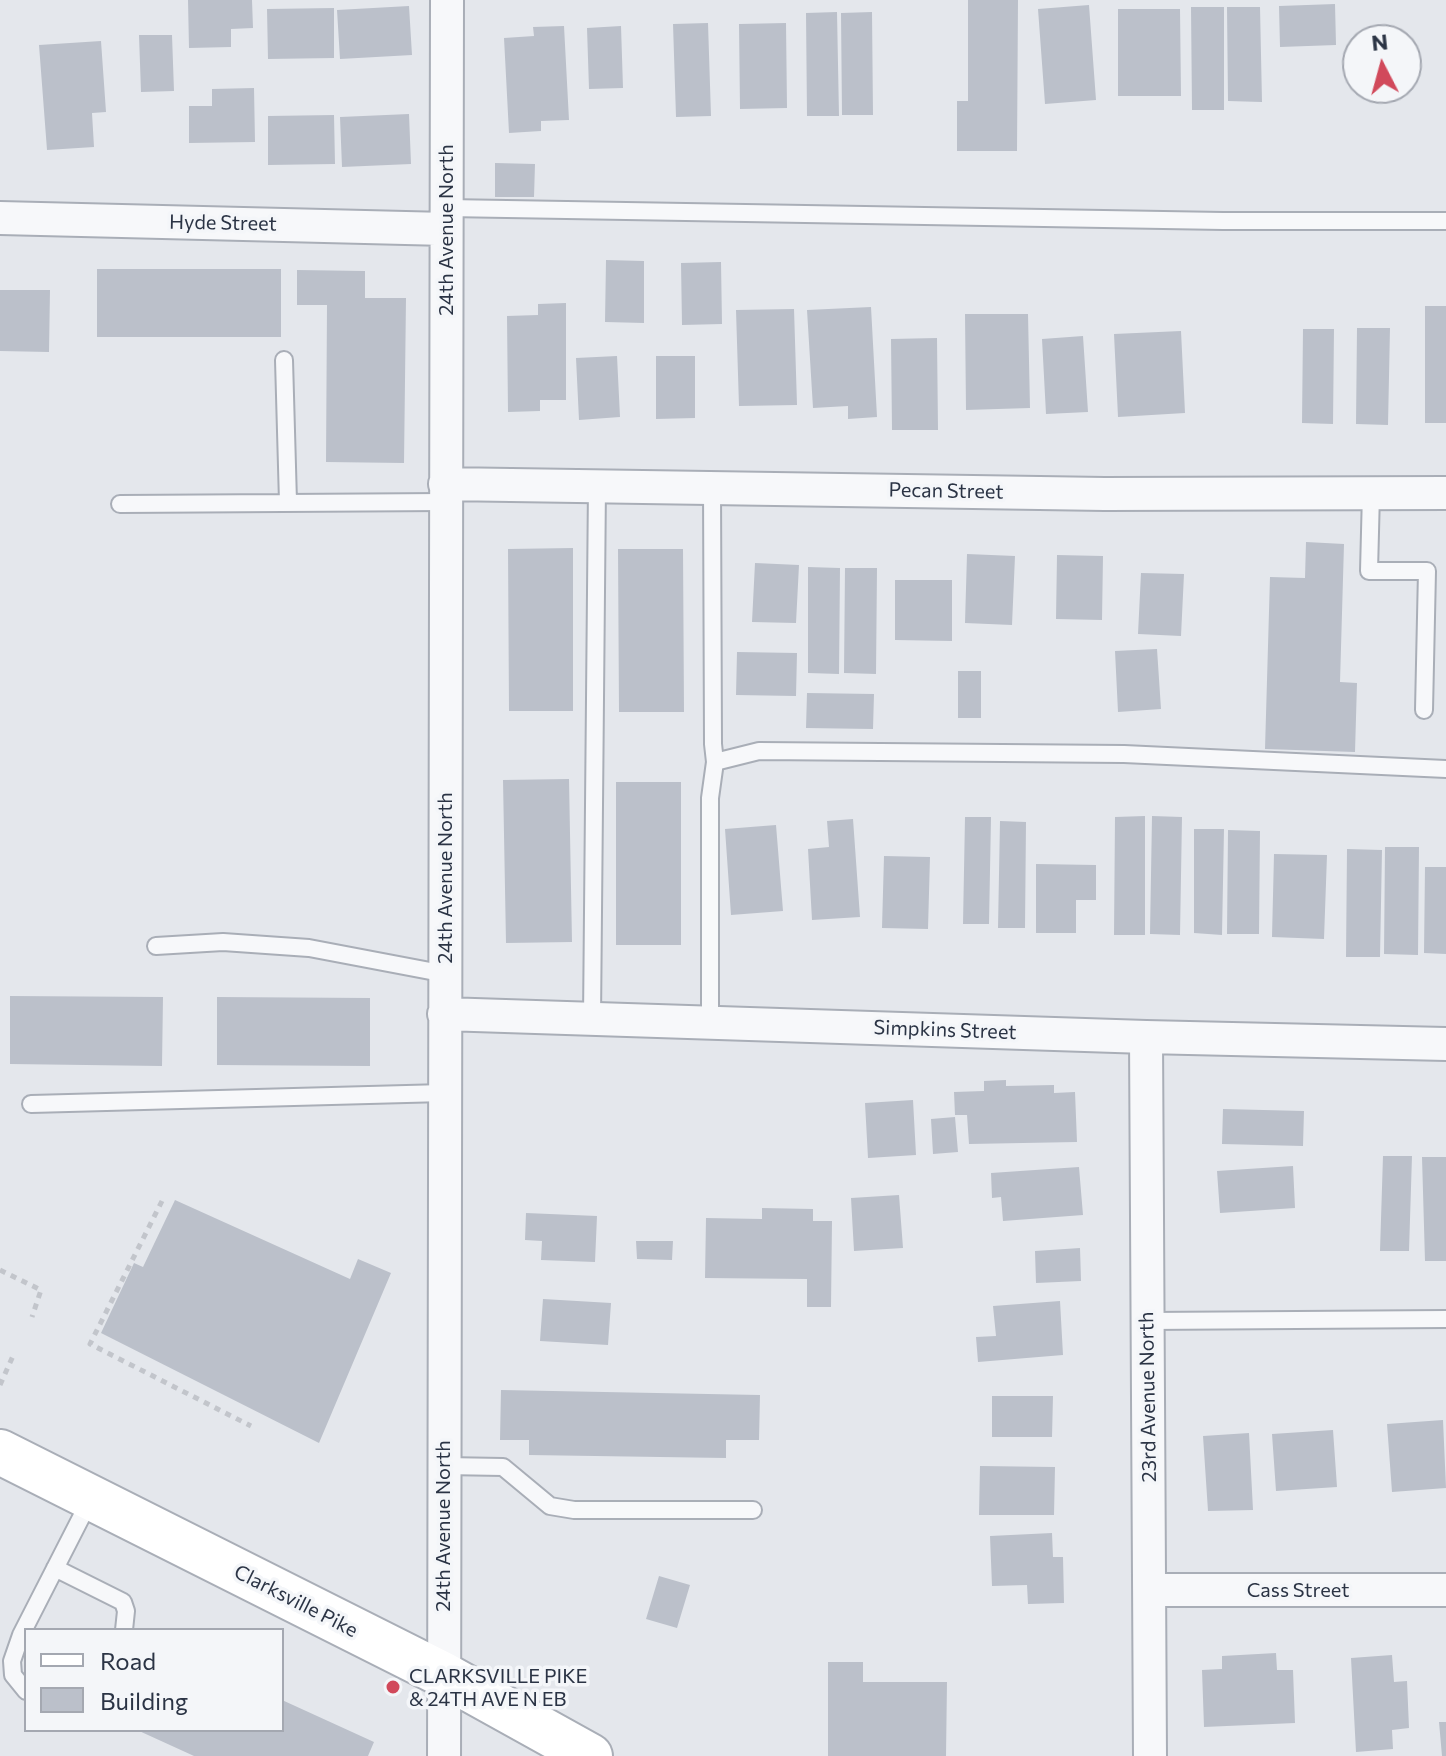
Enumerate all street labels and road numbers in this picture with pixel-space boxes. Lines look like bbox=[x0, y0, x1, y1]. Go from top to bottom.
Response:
street label: 24th Avenue North bbox=[434, 144, 458, 316]
street label: Hyde Street bbox=[169, 210, 277, 236]
street label: Pecan Street bbox=[888, 478, 1004, 504]
street label: 24th Avenue North bbox=[433, 792, 457, 964]
street label: Simpkins Street bbox=[873, 1016, 1017, 1044]
street label: 23rd Avenue North bbox=[1135, 1311, 1161, 1483]
street label: 24th Avenue North bbox=[431, 1440, 455, 1612]
street label: Clarksville Pike bbox=[230, 1560, 362, 1642]
street label: Cass Street bbox=[1247, 1578, 1349, 1602]

